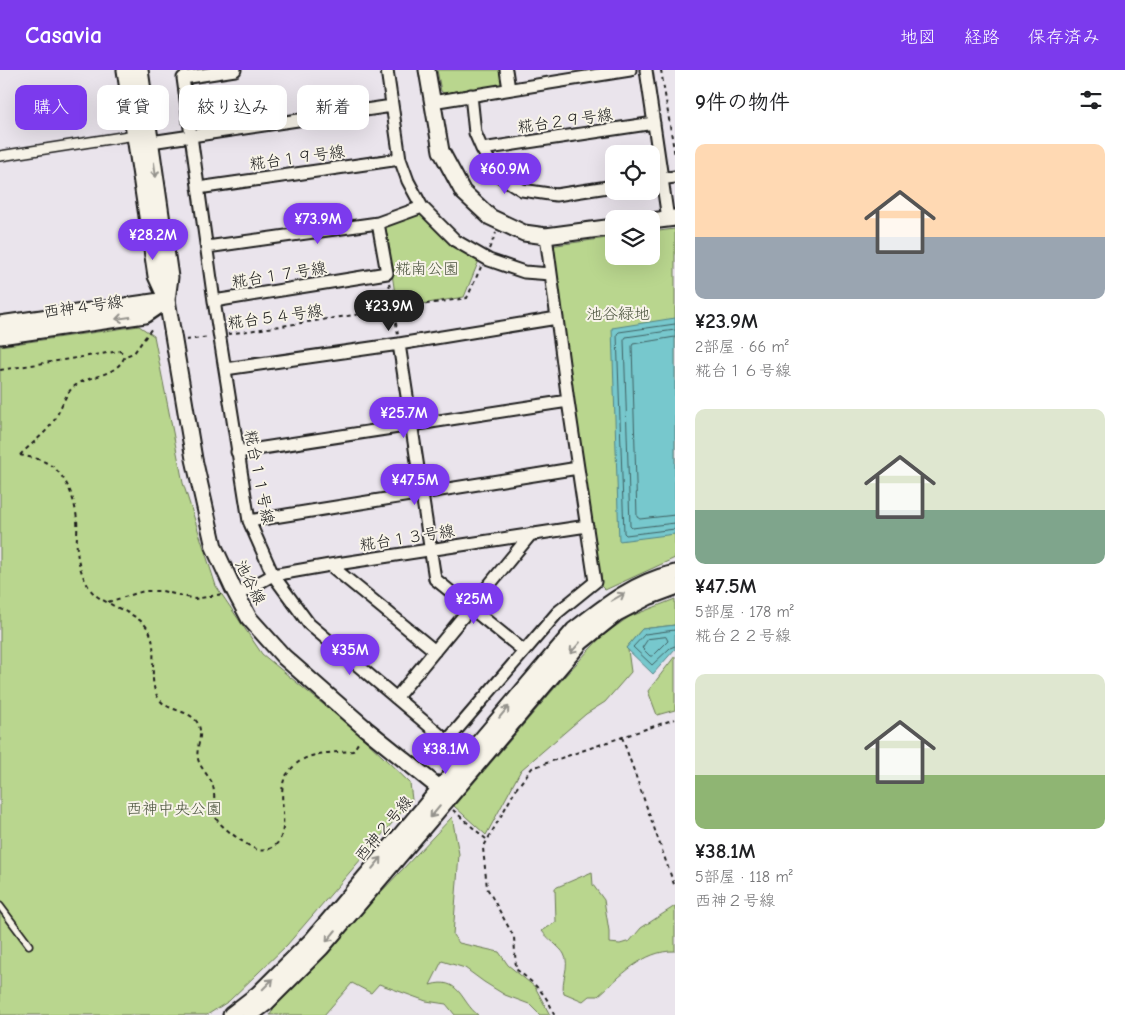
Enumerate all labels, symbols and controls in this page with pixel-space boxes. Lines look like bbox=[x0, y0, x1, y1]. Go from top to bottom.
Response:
text: Casavia bbox=[25, 21, 102, 49]
text: 地図 bbox=[900, 27, 936, 48]
text: 経路 bbox=[964, 27, 1000, 48]
text: 保存済み bbox=[1028, 27, 1100, 48]
chip: 購入 bbox=[15, 85, 87, 130]
chip: 賃貸 bbox=[97, 85, 169, 130]
chip: 絞り込み bbox=[179, 85, 287, 130]
chip: 新着 bbox=[297, 85, 369, 130]
icon: filters bbox=[1077, 86, 1105, 114]
text: 9件の物件 bbox=[695, 90, 790, 114]
street label: 糀台２９号線 bbox=[516, 105, 614, 137]
street label: 糀台１９号線 bbox=[248, 142, 346, 174]
map controls bbox=[605, 145, 660, 265]
button: locate bbox=[605, 145, 660, 200]
pin: ¥60.9M bbox=[464, 152, 546, 195]
text: ¥60.9M bbox=[480, 160, 530, 178]
one-way arrow bbox=[150, 162, 160, 178]
icon: home bbox=[855, 177, 945, 267]
pin: ¥73.9M bbox=[277, 202, 359, 245]
text: ¥73.9M bbox=[294, 210, 342, 228]
button: layers bbox=[605, 210, 660, 265]
pin: ¥28.2M bbox=[112, 218, 194, 261]
text: ¥28.2M bbox=[129, 226, 177, 244]
street label: 糀台１７号線 bbox=[230, 259, 328, 291]
park label: 糀南公園 bbox=[395, 260, 459, 278]
pin: ¥23.9M bbox=[348, 290, 430, 332]
street label: 西神４号線 bbox=[42, 293, 124, 321]
text: ¥23.9M bbox=[365, 297, 413, 315]
street label: 糀台５４号線 bbox=[226, 301, 324, 333]
park label: 池谷緑地 bbox=[586, 305, 650, 323]
text: ¥23.9M bbox=[695, 309, 758, 333]
one-way arrow bbox=[115, 313, 131, 323]
text: 2部屋 · 66 m² bbox=[695, 338, 789, 356]
text: 糀台１６号線 bbox=[695, 362, 791, 380]
pin: ¥25.7M bbox=[363, 396, 445, 439]
text: ¥25.7M bbox=[380, 404, 428, 422]
street label: 糀台１１号線 bbox=[241, 428, 277, 526]
icon: home bbox=[855, 442, 945, 532]
pin: ¥47.5M bbox=[374, 464, 456, 506]
text: ¥47.5M bbox=[392, 471, 438, 489]
street label: 糀台１３号線 bbox=[358, 522, 456, 554]
street label: 池谷線 bbox=[231, 557, 269, 608]
text: ¥47.5M bbox=[695, 574, 757, 598]
pin: ¥25M bbox=[444, 582, 504, 625]
text: ¥25M bbox=[455, 590, 493, 608]
one-way arrow bbox=[610, 592, 624, 602]
text: 5部屋 · 178 m² bbox=[695, 603, 794, 621]
text: 糀台２２号線 bbox=[695, 627, 791, 645]
pin: ¥35M bbox=[320, 634, 380, 676]
text: ¥35M bbox=[331, 641, 369, 659]
one-way arrow bbox=[569, 642, 581, 655]
one-way arrow bbox=[499, 706, 510, 719]
icon: home bbox=[855, 707, 945, 797]
pin: ¥38.1M bbox=[405, 732, 487, 775]
text: ¥38.1M bbox=[423, 740, 469, 758]
street label: 西神２号線 bbox=[351, 792, 416, 865]
park label: 西神中央公園 bbox=[126, 800, 222, 818]
one-way arrow bbox=[430, 805, 441, 818]
text: ¥38.1M bbox=[695, 839, 755, 863]
one-way arrow bbox=[371, 857, 382, 870]
text: 5部屋 · 118 m² bbox=[695, 868, 793, 886]
text: 西神２号線 bbox=[695, 892, 775, 910]
one-way arrow bbox=[325, 929, 336, 942]
one-way arrow bbox=[262, 978, 274, 990]

